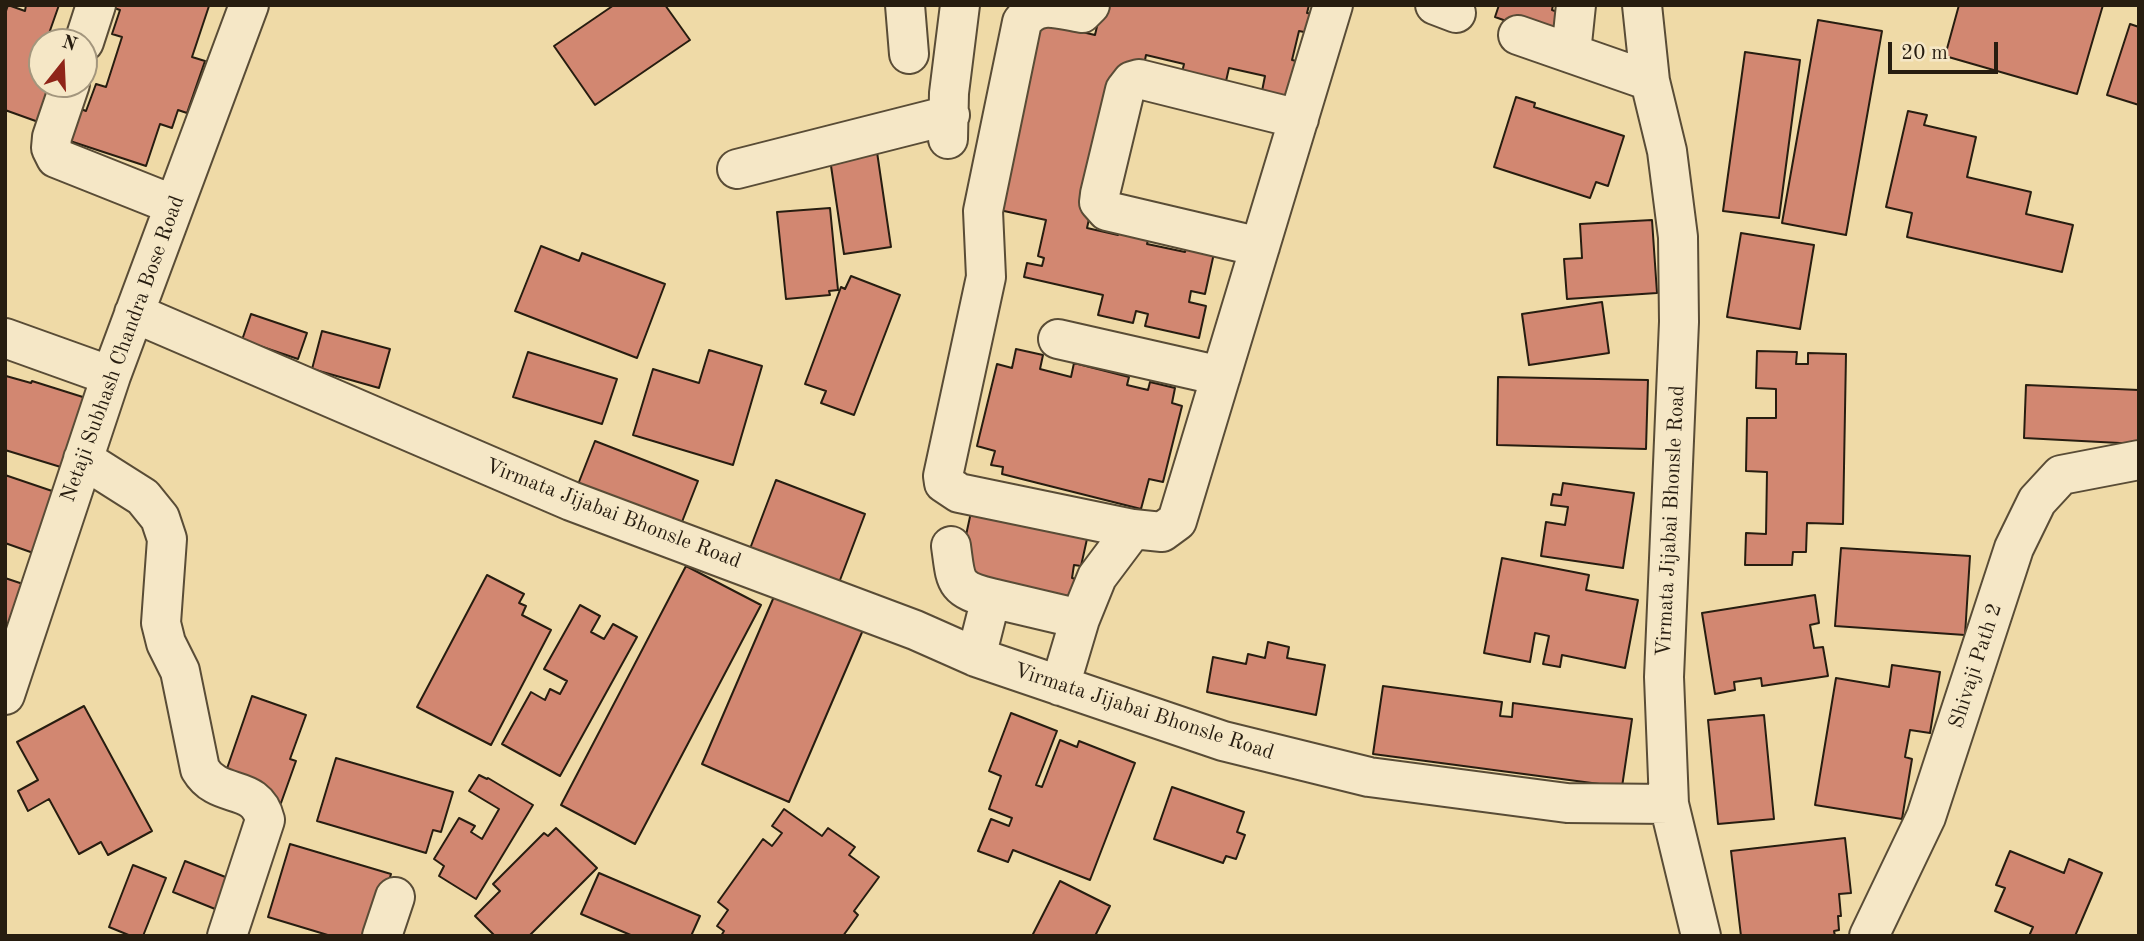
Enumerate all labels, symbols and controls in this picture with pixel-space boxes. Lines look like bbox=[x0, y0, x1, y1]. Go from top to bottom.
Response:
north arrow bbox=[28, 28, 98, 98]
scale bar bbox=[1892, 28, 2002, 72]
text: N bbox=[59, 33, 79, 56]
text: 20 m bbox=[1901, 43, 1948, 64]
street label: Netaji Subhash Chandra Bose Road bbox=[56, 192, 190, 506]
street label: Virmata Jijabai Bhonsle Road bbox=[1651, 385, 1691, 657]
street label: Virmata Jijabai Bhonsle Road bbox=[482, 454, 744, 574]
street label: Shivaji Path 2 bbox=[1944, 600, 2008, 732]
street label: Virmata Jijabai Bhonsle Road bbox=[1011, 658, 1277, 766]

